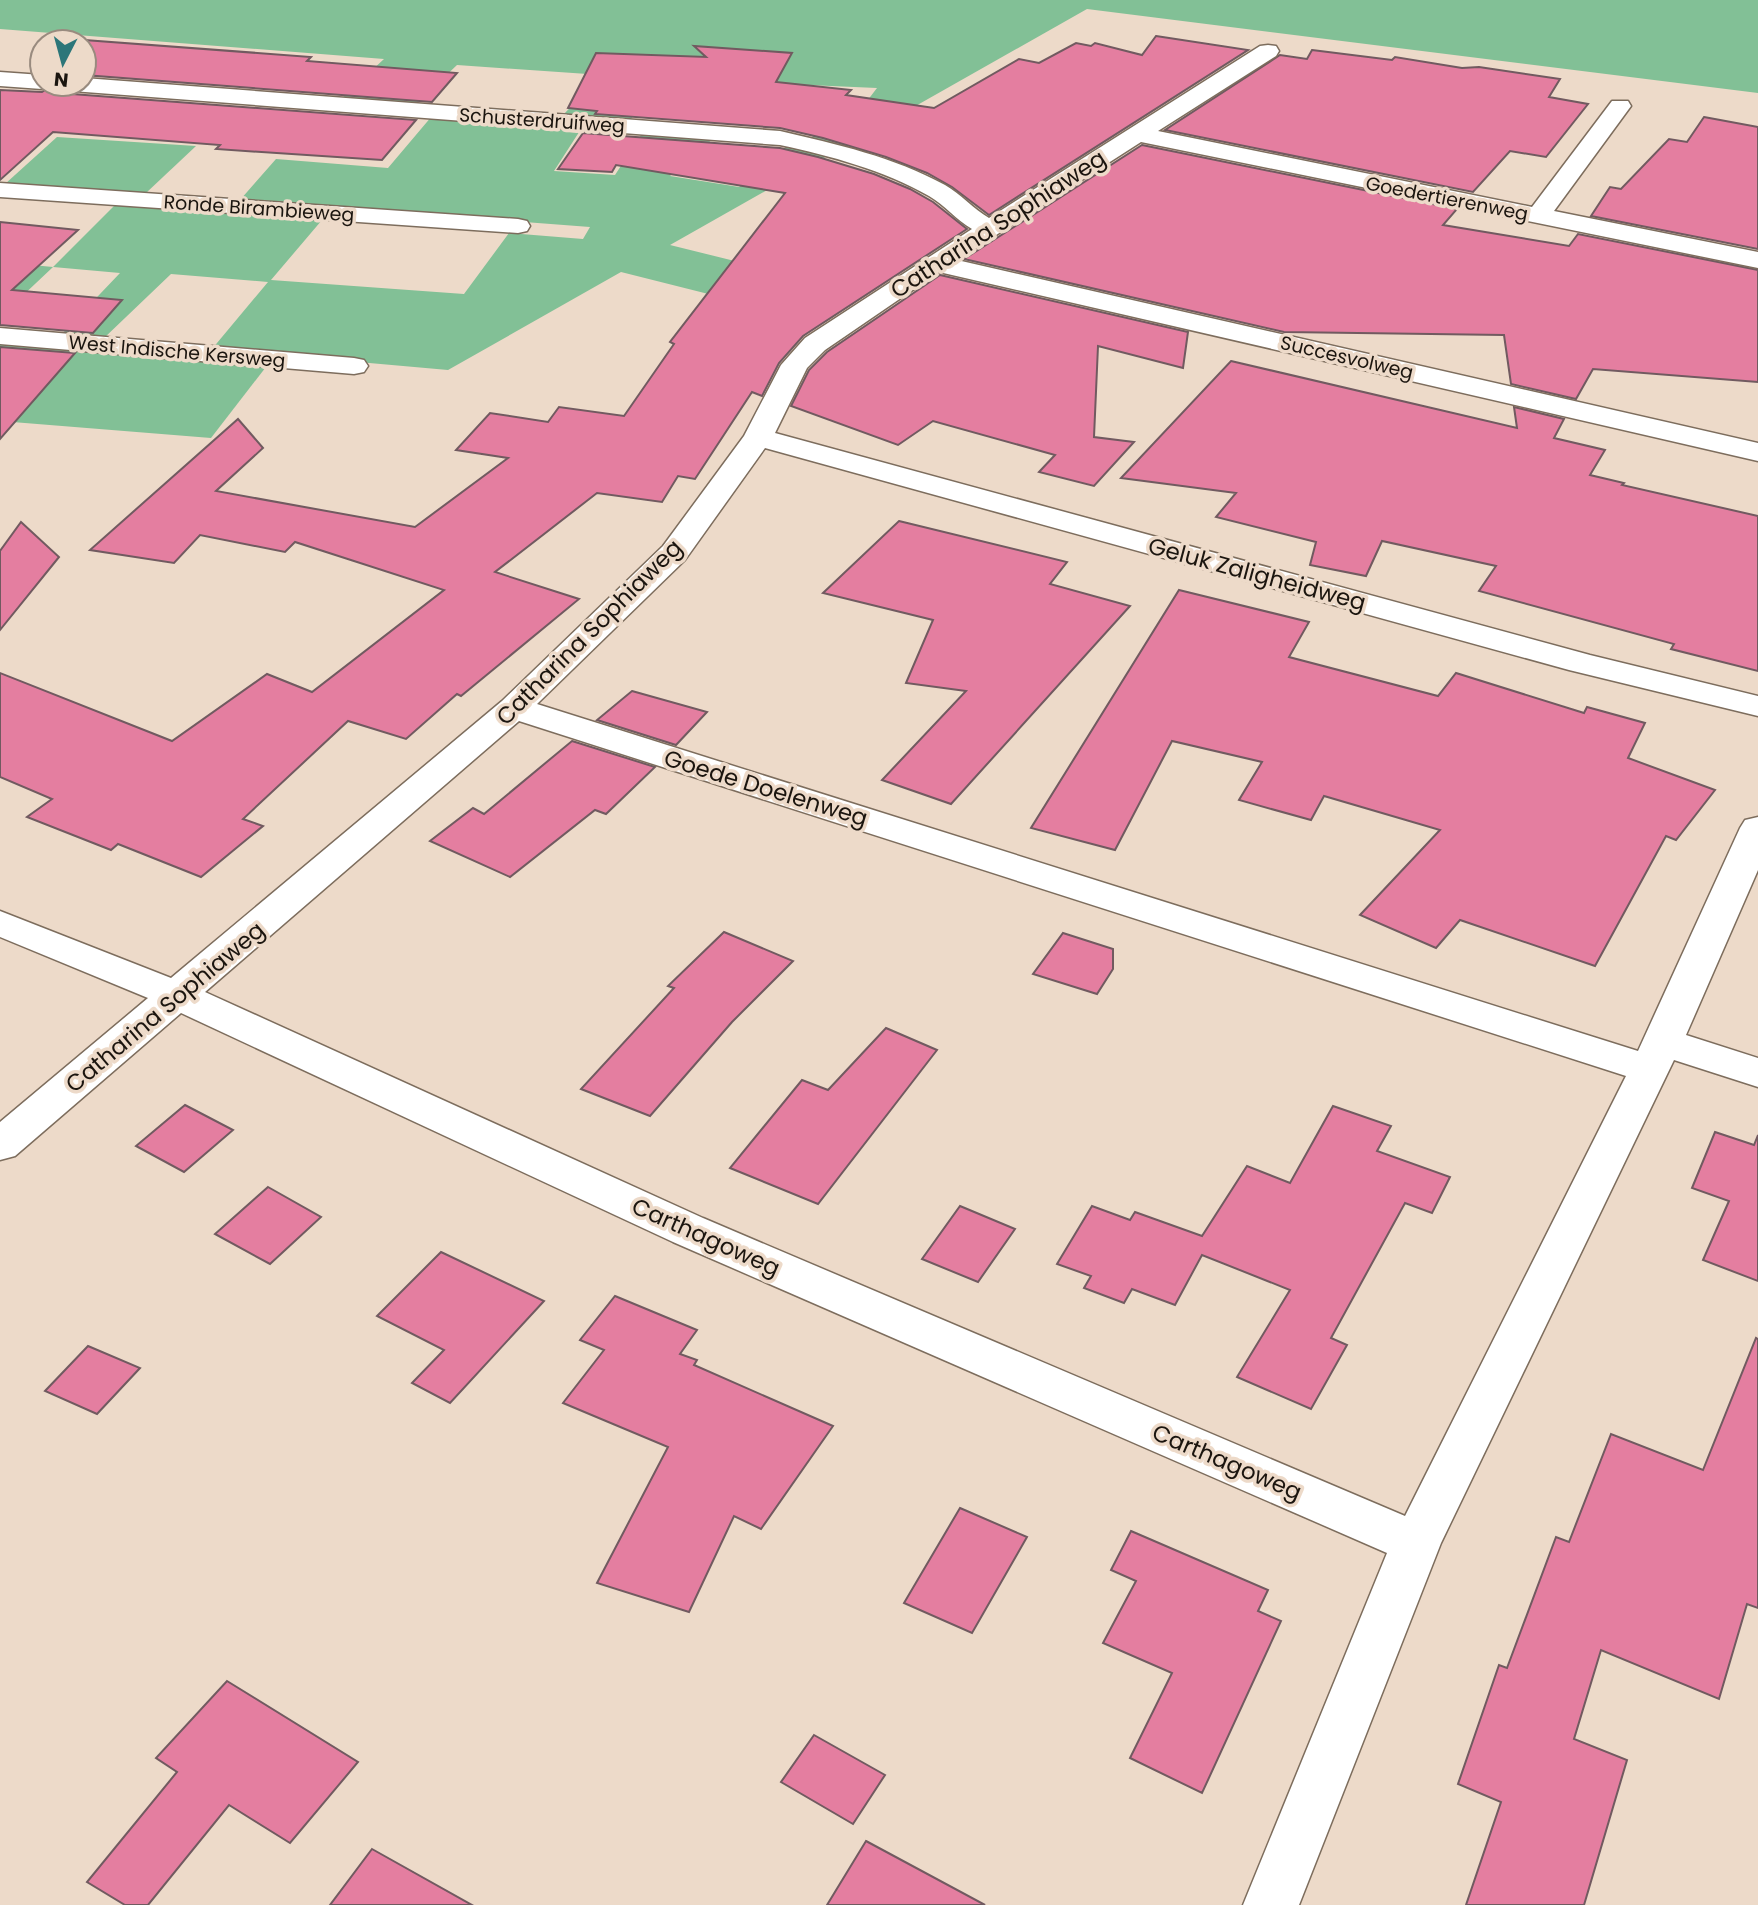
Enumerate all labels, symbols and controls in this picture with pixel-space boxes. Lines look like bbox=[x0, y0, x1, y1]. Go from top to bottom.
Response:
north arrow bbox=[28, 28, 98, 98]
text: N bbox=[53, 65, 70, 94]
street label: Schusterdruifweg bbox=[458, 101, 626, 140]
street label: Catharina Sophiaweg bbox=[884, 142, 1112, 306]
street label: Goedertierenweg bbox=[1363, 169, 1530, 227]
street label: Ronde Birambieweg bbox=[163, 188, 355, 229]
street label: West Indische Kersweg bbox=[67, 329, 286, 374]
street label: Succesvolweg bbox=[1278, 329, 1416, 386]
street label: Geluk Zaligheidweg bbox=[1145, 530, 1369, 618]
street label: Catharina Sophiaweg bbox=[489, 532, 689, 732]
street label: Goede Doelenweg bbox=[660, 742, 872, 834]
street label: Catharina Sophiaweg bbox=[59, 914, 271, 1100]
street label: Carthagoweg bbox=[627, 1190, 785, 1284]
street label: Carthagoweg bbox=[1147, 1416, 1307, 1508]

